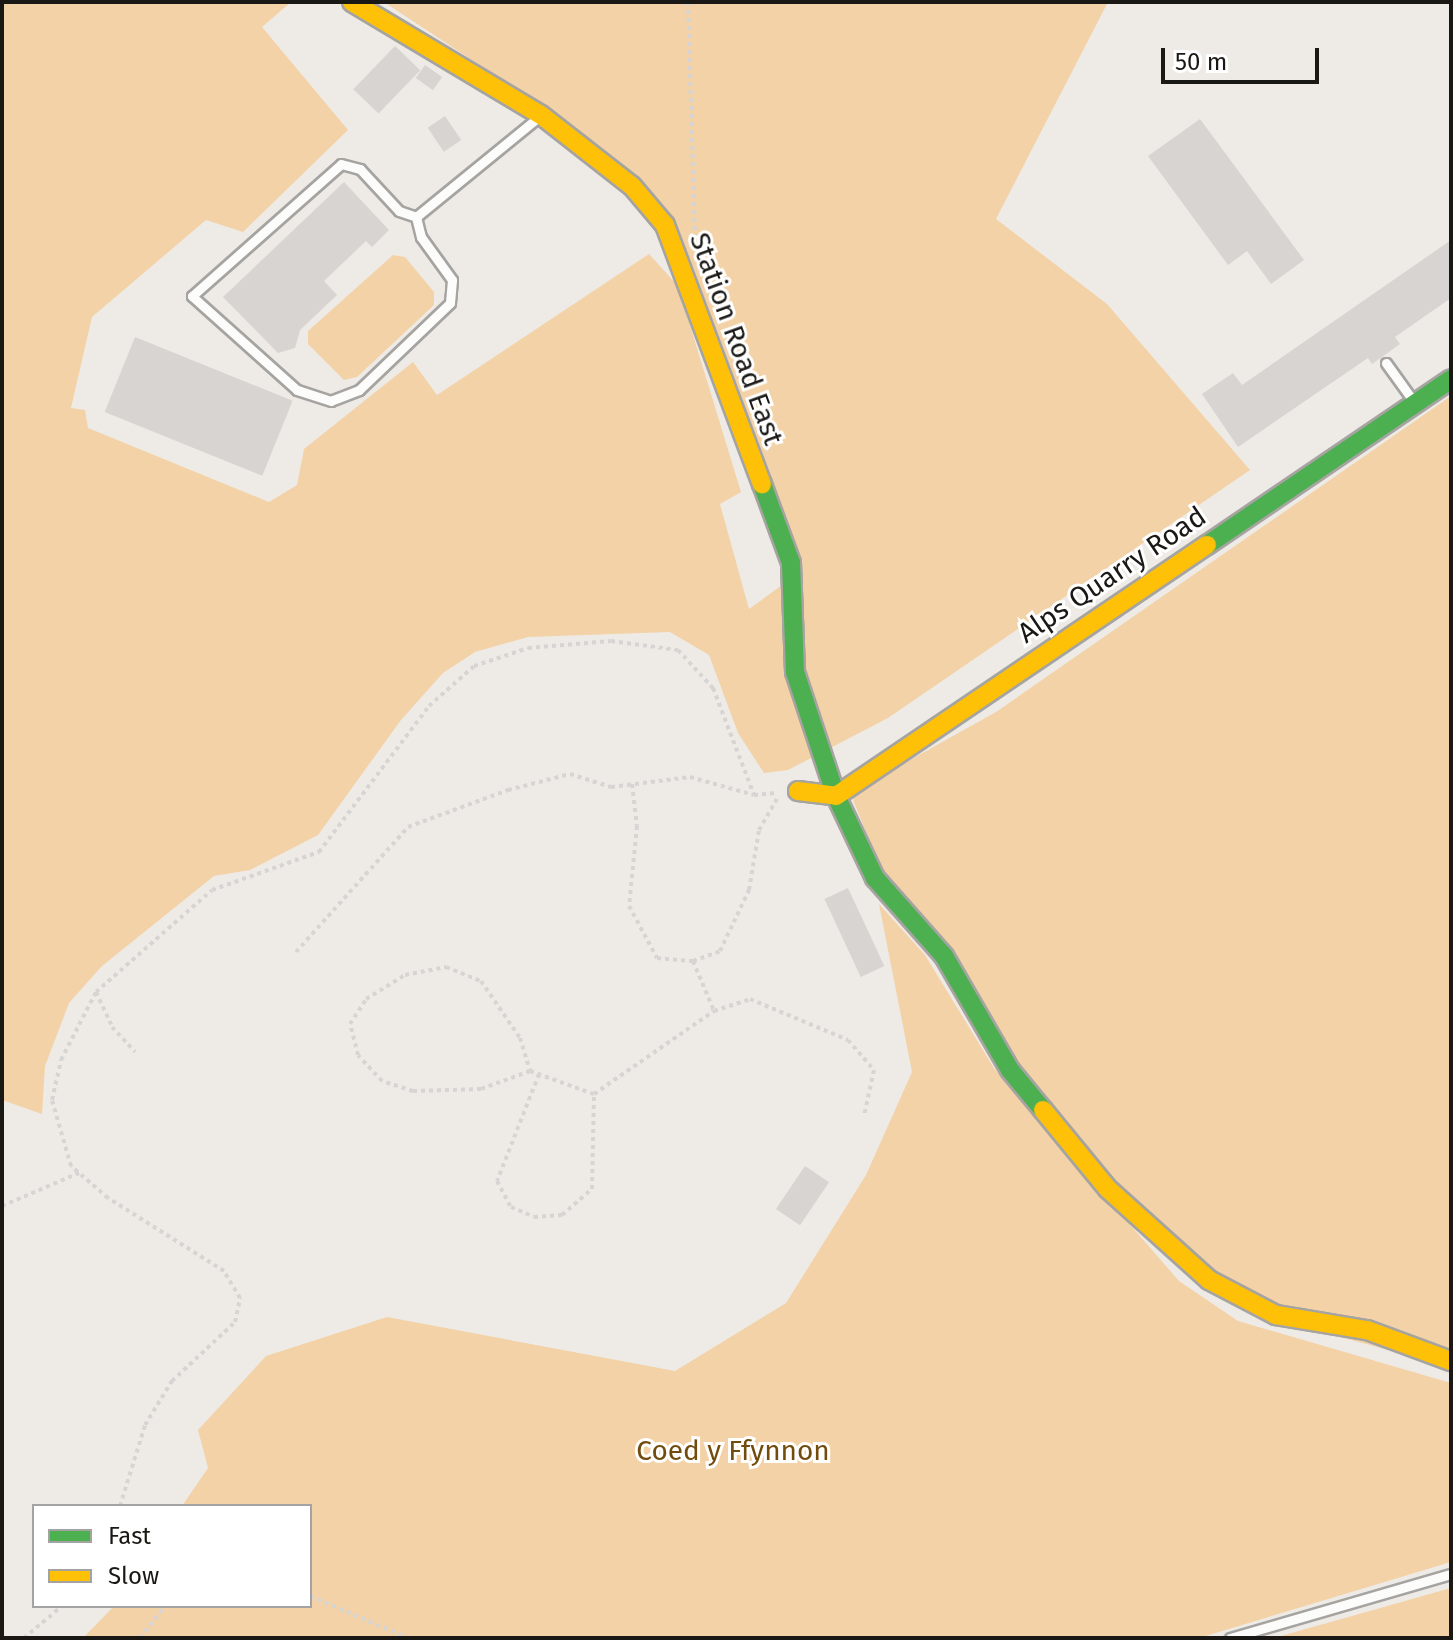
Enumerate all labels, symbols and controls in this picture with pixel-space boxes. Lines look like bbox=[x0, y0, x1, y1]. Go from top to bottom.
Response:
scale bar bbox=[1165, 32, 1323, 82]
text: 50 m bbox=[1175, 48, 1227, 76]
street label: Station Road East bbox=[682, 228, 790, 450]
street label: Alps Quarry Road bbox=[1012, 500, 1212, 650]
park label: Coed y Ffynnon bbox=[636, 1434, 830, 1468]
legend bbox=[32, 1504, 312, 1608]
text: Fast bbox=[108, 1522, 151, 1550]
text: Slow bbox=[108, 1562, 159, 1590]

